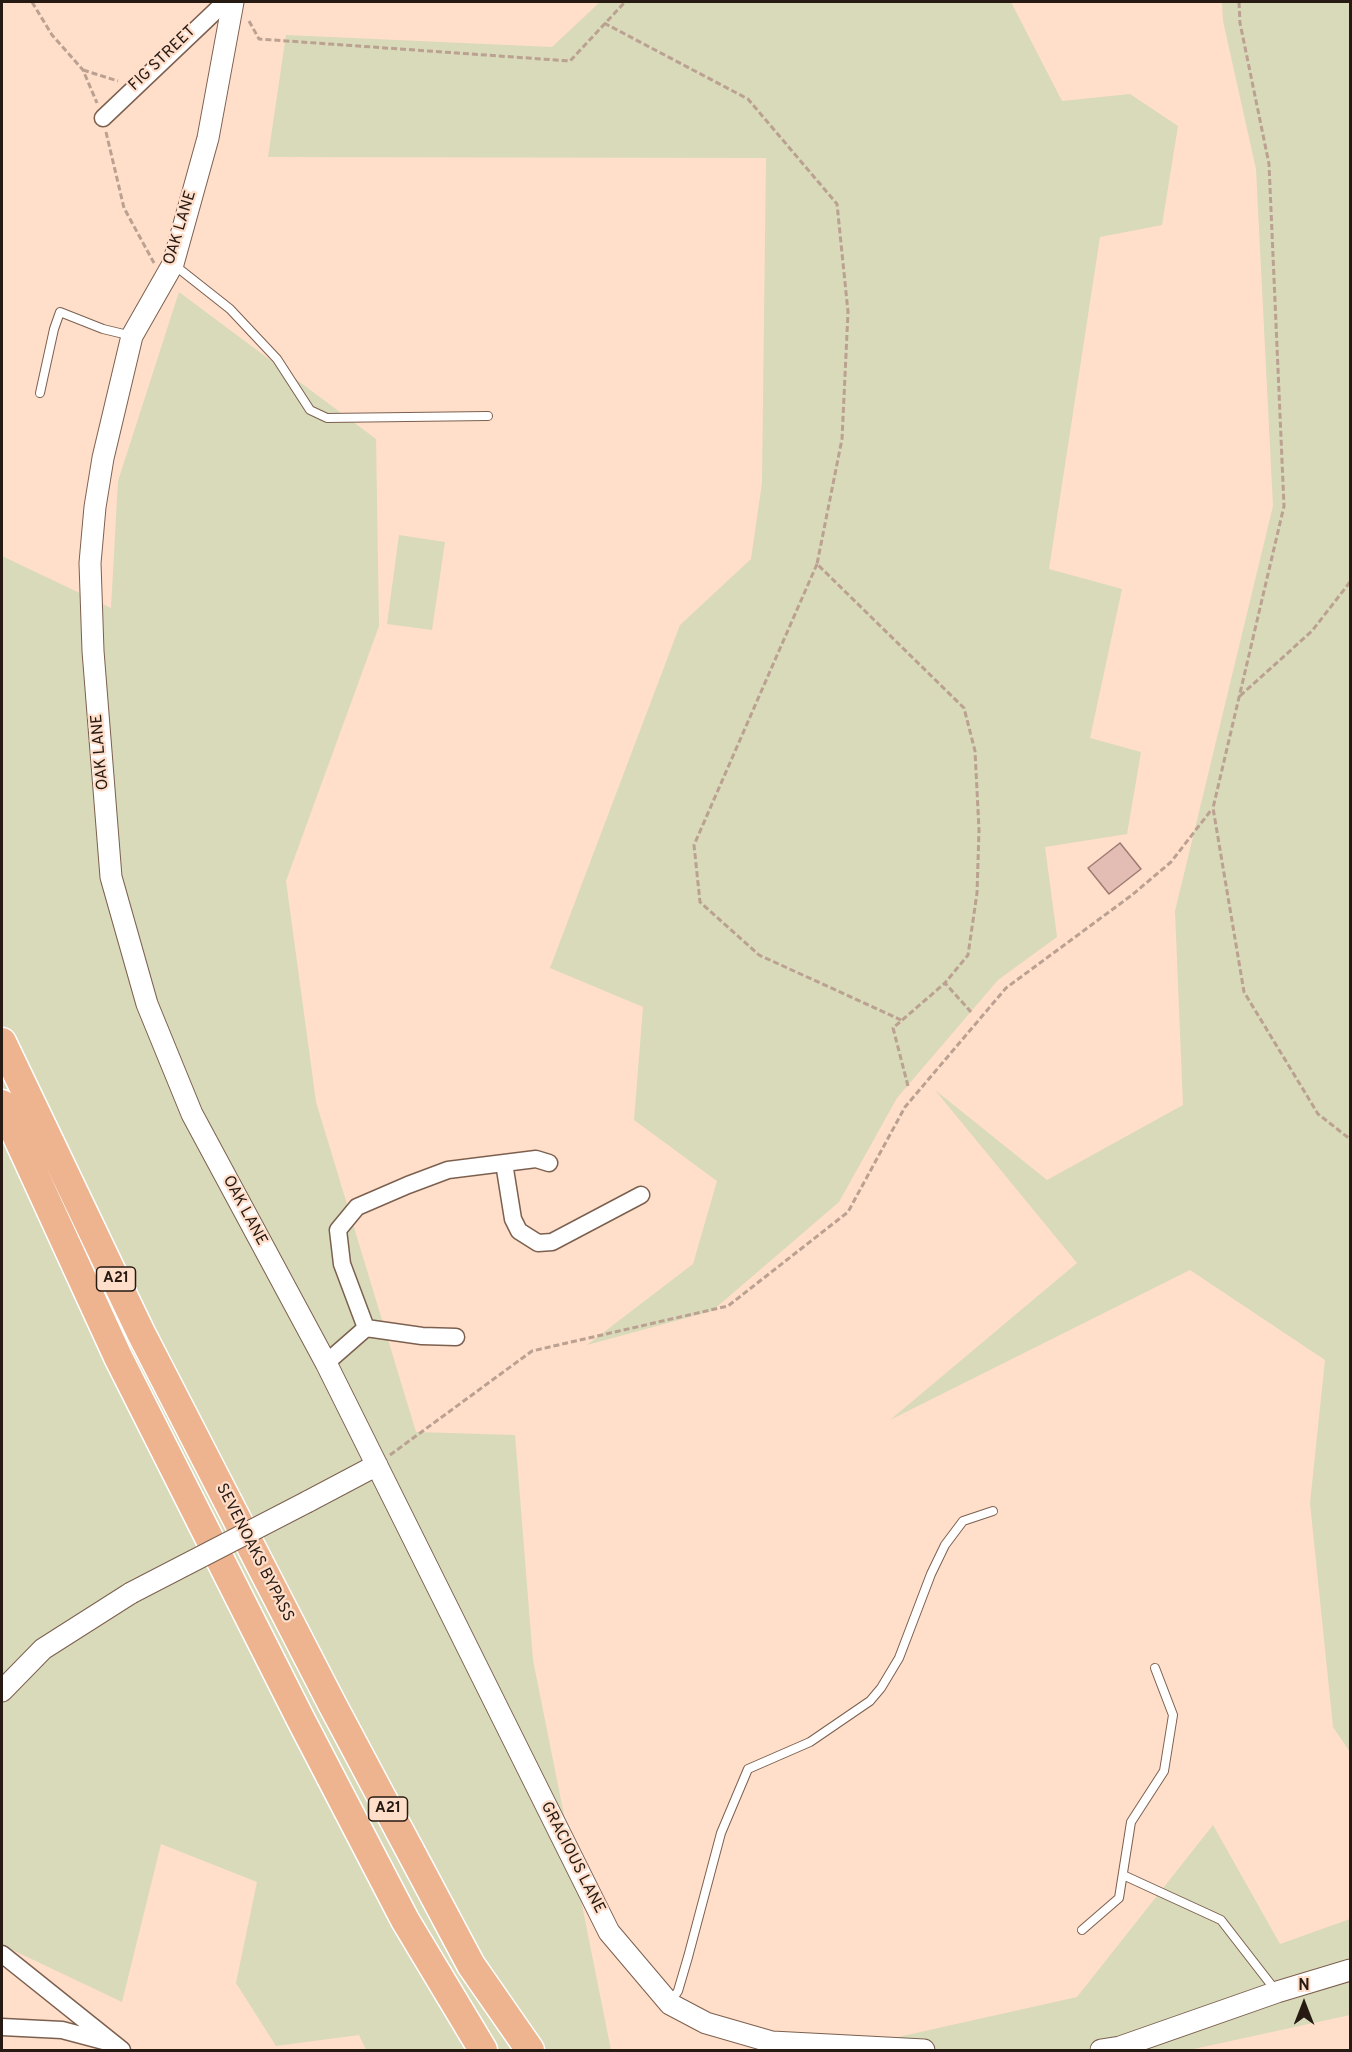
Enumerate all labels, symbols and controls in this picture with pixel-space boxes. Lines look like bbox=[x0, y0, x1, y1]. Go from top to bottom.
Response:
street label: FIG STREET bbox=[125, 22, 201, 96]
street label: OAK LANE bbox=[161, 189, 201, 267]
street label: OAK LANE bbox=[88, 713, 114, 791]
street label: OAK LANE bbox=[218, 1173, 270, 1249]
road number: A21 bbox=[96, 1267, 136, 1291]
street label: SEVENOAKS BYPASS bbox=[211, 1481, 297, 1625]
road number: A21 bbox=[368, 1797, 408, 1821]
street label: GRACIOUS LANE bbox=[536, 1799, 608, 1917]
north arrow bbox=[1274, 1974, 1334, 2034]
text: N bbox=[1298, 1976, 1310, 1996]

